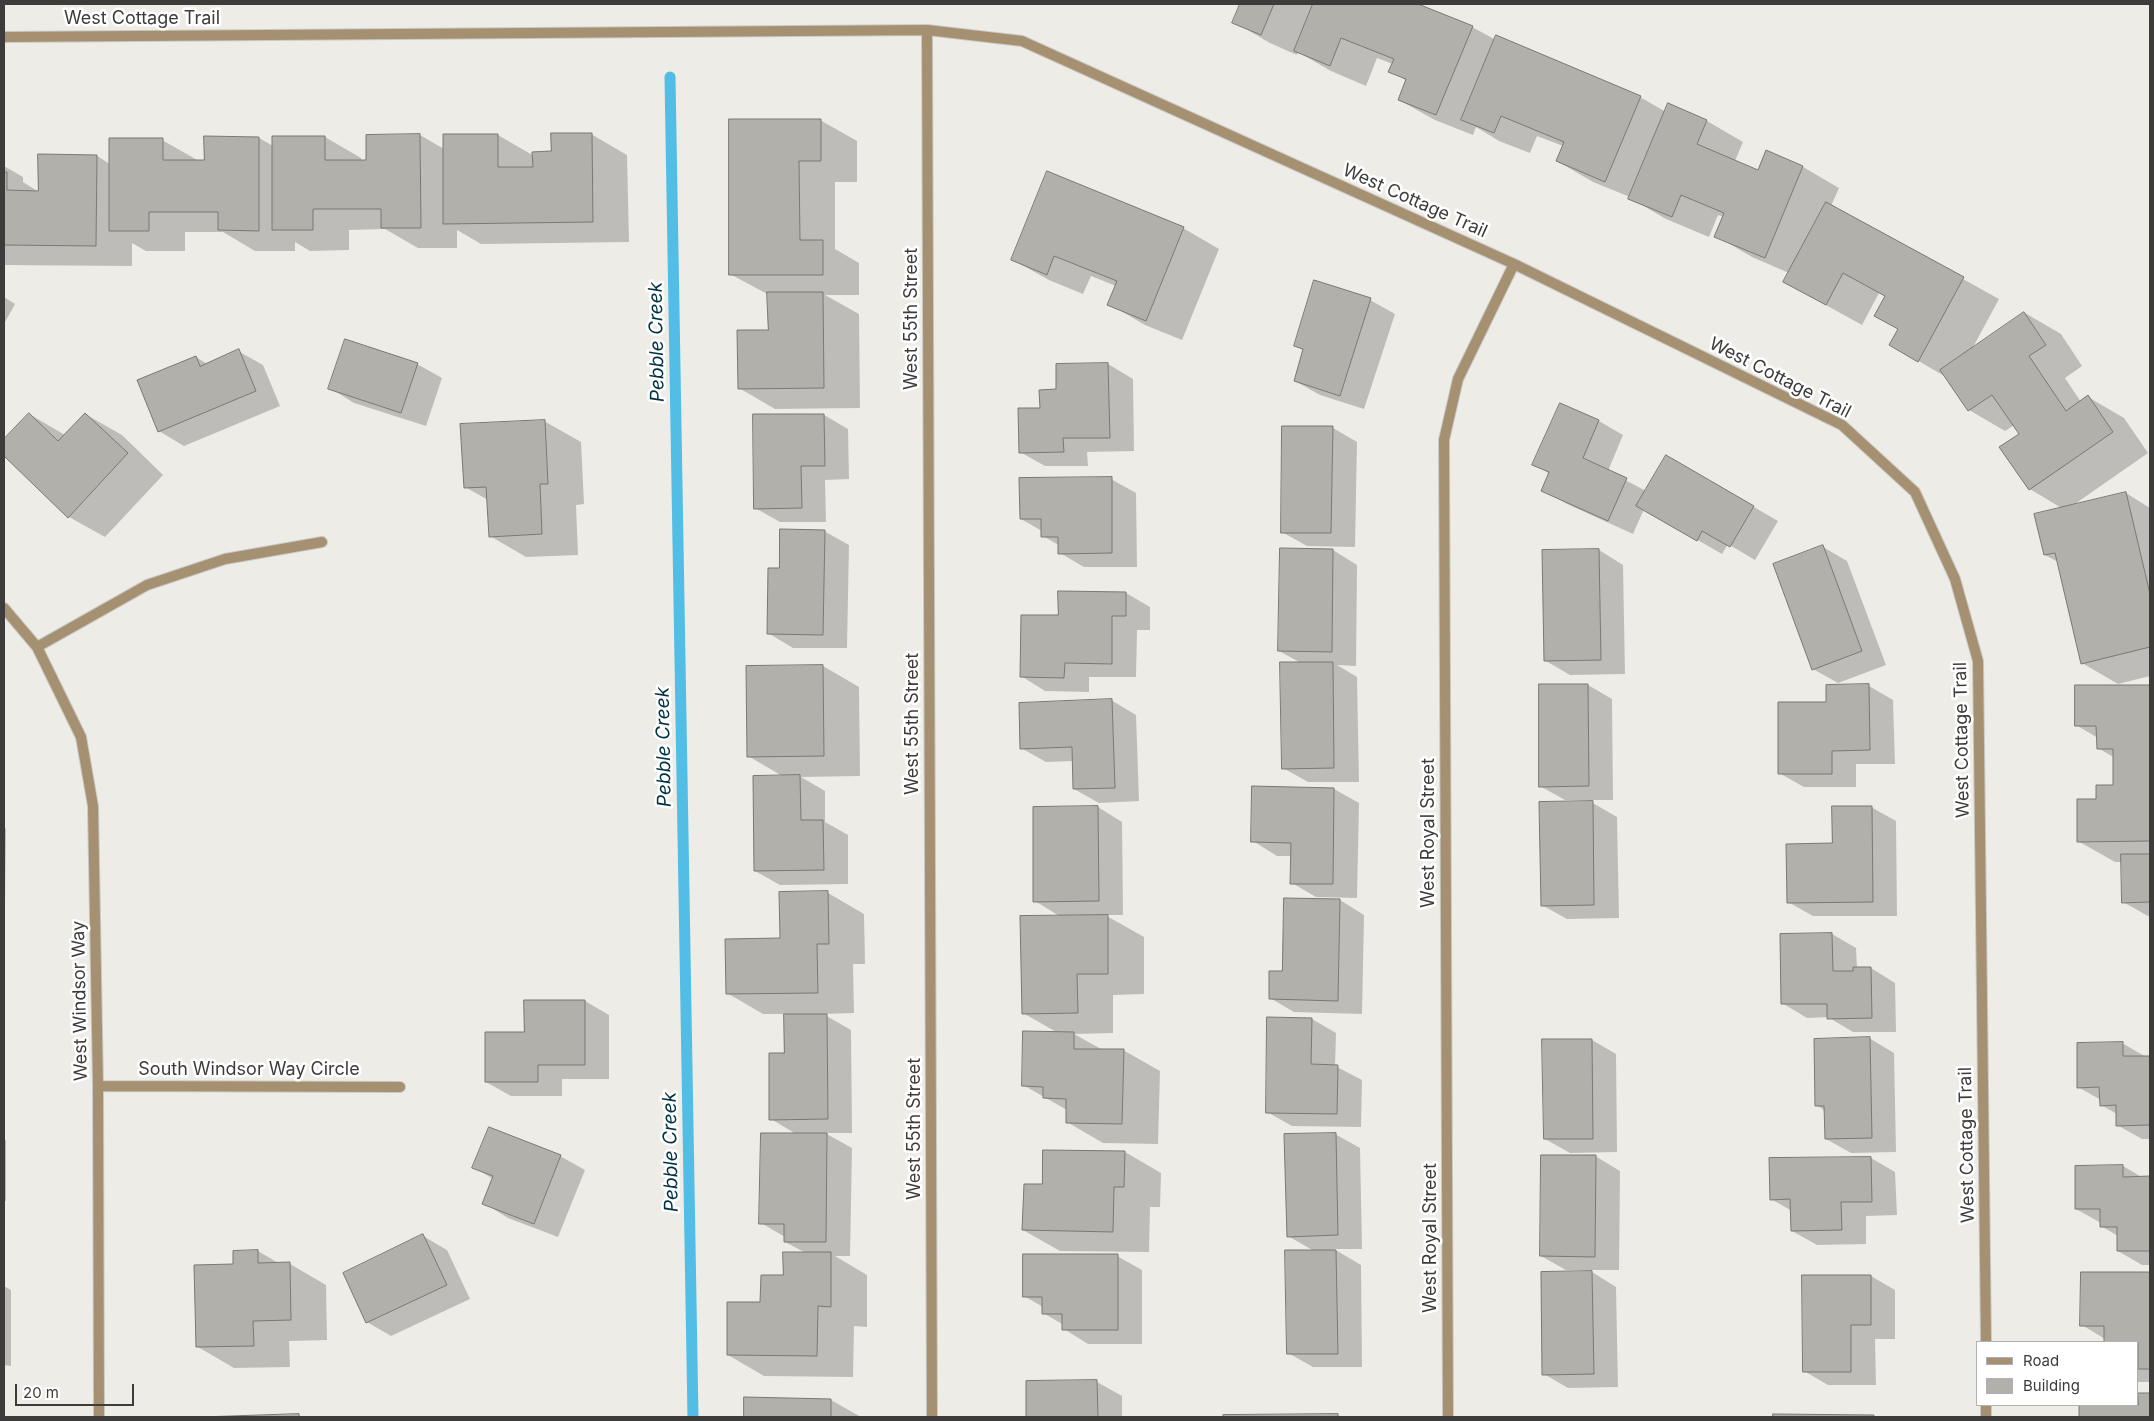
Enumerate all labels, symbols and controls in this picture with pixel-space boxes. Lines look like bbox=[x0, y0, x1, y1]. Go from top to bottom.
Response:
street label: West Cottage Trail bbox=[64, 8, 220, 30]
street label: West Cottage Trail bbox=[1339, 159, 1491, 243]
street label: West 55th Street bbox=[901, 248, 923, 390]
water label: Pebble Creek bbox=[645, 282, 669, 402]
street label: West Cottage Trail bbox=[1706, 333, 1854, 423]
street label: West 55th Street bbox=[902, 653, 924, 795]
street label: West Cottage Trail bbox=[1950, 662, 1974, 818]
water label: Pebble Creek bbox=[652, 687, 676, 807]
street label: West Royal Street bbox=[1418, 758, 1440, 908]
street label: West Windsor Way bbox=[68, 921, 92, 1081]
street label: West 55th Street bbox=[904, 1058, 926, 1200]
street label: South Windsor Way Circle bbox=[138, 1059, 360, 1081]
street label: West Cottage Trail bbox=[1955, 1067, 1979, 1223]
water label: Pebble Creek bbox=[659, 1092, 683, 1212]
street label: West Royal Street bbox=[1420, 1163, 1442, 1313]
legend bbox=[1976, 1341, 2139, 1406]
text: Road bbox=[2023, 1351, 2059, 1370]
scale bar bbox=[18, 1374, 136, 1406]
text: Building bbox=[2023, 1376, 2080, 1395]
text: 20 m bbox=[23, 1383, 59, 1402]

